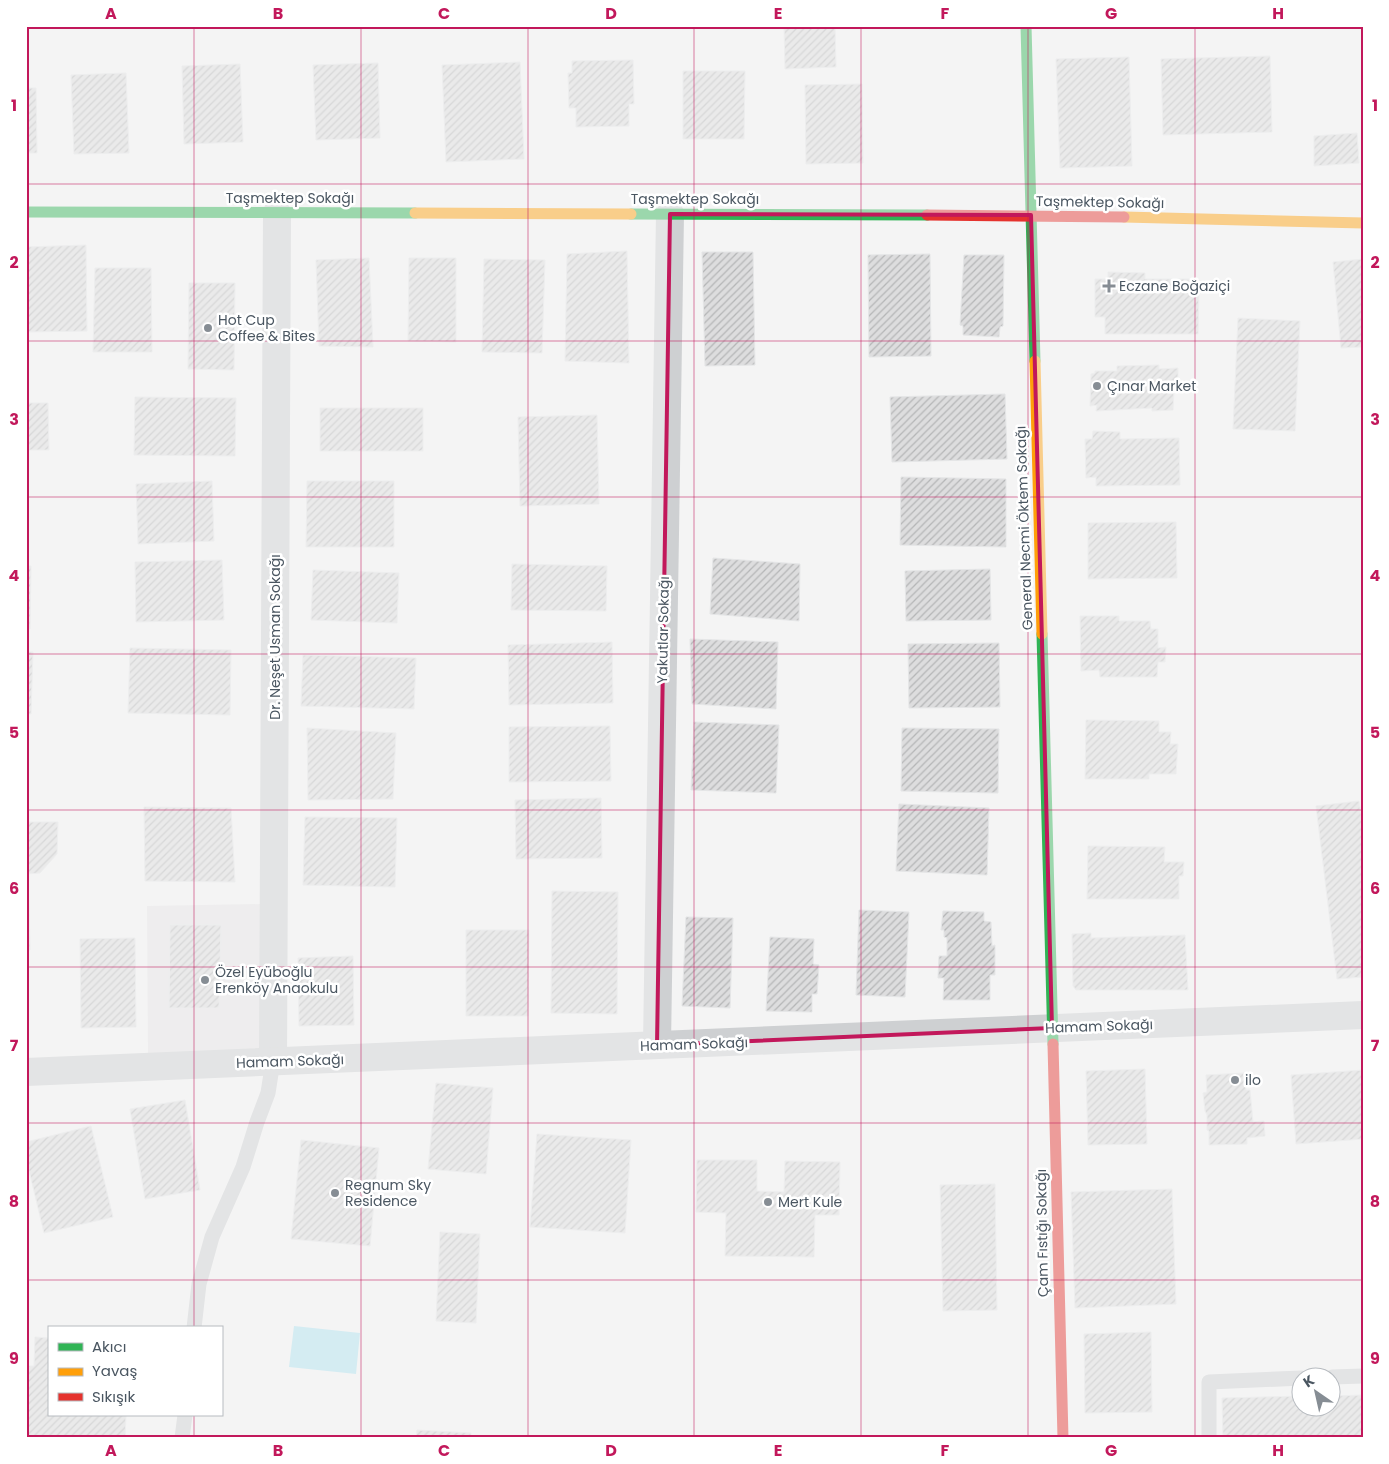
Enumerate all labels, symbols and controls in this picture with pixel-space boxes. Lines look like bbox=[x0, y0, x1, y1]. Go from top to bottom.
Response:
text: A bbox=[105, 2, 117, 25]
text: B bbox=[273, 2, 283, 25]
text: C bbox=[438, 2, 450, 25]
text: D bbox=[605, 2, 617, 25]
text: E bbox=[774, 2, 782, 25]
text: F bbox=[941, 2, 950, 25]
text: G bbox=[1105, 2, 1117, 25]
text: H bbox=[1272, 2, 1284, 25]
text: 1 bbox=[11, 94, 17, 117]
text: 1 bbox=[1372, 94, 1378, 117]
street label: Taşmektep Sokağı bbox=[226, 188, 354, 208]
street label: Taşmektep Sokağı bbox=[631, 189, 759, 209]
street label: Taşmektep Sokağı bbox=[1036, 191, 1164, 213]
text: 2 bbox=[9, 251, 19, 274]
text: 2 bbox=[1370, 251, 1380, 274]
place label: Eczane Boğaziçi bbox=[1119, 276, 1230, 296]
marker: Eczane Boğaziçi bbox=[1103, 280, 1115, 292]
place label: Hot Cup Coffee & Bites bbox=[218, 310, 315, 346]
marker: Hot Cup Coffee & Bites bbox=[202, 322, 214, 334]
place label: Çınar Market bbox=[1107, 376, 1196, 396]
marker: Çınar Market bbox=[1091, 380, 1103, 392]
text: 3 bbox=[9, 408, 19, 431]
text: 3 bbox=[1370, 408, 1380, 431]
street label: General Necmi Öktem Sokağı bbox=[1010, 425, 1038, 631]
street label: Dr. Neşet Usman Sokağı bbox=[265, 554, 285, 720]
text: 4 bbox=[9, 564, 20, 587]
text: 4 bbox=[1370, 564, 1381, 587]
street label: Yakutlar Sokağı bbox=[652, 576, 674, 684]
text: 5 bbox=[9, 721, 19, 744]
text: 5 bbox=[1370, 721, 1380, 744]
text: 6 bbox=[9, 877, 19, 900]
text: 6 bbox=[1370, 877, 1380, 900]
place label: Özel Eyüboğlu Erenköy Anaokulu bbox=[215, 962, 338, 998]
marker: Özel Eyüboğlu Erenköy Anaokulu bbox=[199, 974, 211, 986]
street label: Hamam Sokağı bbox=[1045, 1014, 1153, 1038]
street label: Hamam Sokağı bbox=[640, 1032, 748, 1056]
text: 7 bbox=[10, 1034, 19, 1057]
text: 7 bbox=[1371, 1034, 1380, 1057]
street label: Hamam Sokağı bbox=[236, 1049, 344, 1073]
place label: ilo bbox=[1245, 1070, 1261, 1090]
marker: ilo bbox=[1229, 1074, 1241, 1086]
street label: Çam Fıstığı Sokağı bbox=[1031, 1169, 1053, 1297]
place label: Regnum Sky Residence bbox=[345, 1175, 431, 1211]
marker: Regnum Sky Residence bbox=[329, 1187, 341, 1199]
text: 8 bbox=[9, 1190, 19, 1213]
text: 8 bbox=[1370, 1190, 1380, 1213]
place label: Mert Kule bbox=[778, 1192, 843, 1212]
marker: Mert Kule bbox=[762, 1196, 774, 1208]
legend bbox=[48, 1326, 222, 1416]
text: Akıcı bbox=[92, 1336, 126, 1357]
text: 9 bbox=[9, 1347, 19, 1370]
text: 9 bbox=[1370, 1347, 1380, 1370]
text: Yavaş bbox=[92, 1360, 137, 1381]
north arrow bbox=[1292, 1366, 1342, 1416]
text: K bbox=[1299, 1370, 1319, 1392]
text: Sıkışık bbox=[92, 1386, 135, 1407]
text: A bbox=[105, 1439, 117, 1462]
text: B bbox=[273, 1439, 283, 1462]
text: C bbox=[438, 1439, 450, 1462]
text: D bbox=[605, 1439, 617, 1462]
text: E bbox=[774, 1439, 782, 1462]
text: F bbox=[941, 1439, 950, 1462]
text: G bbox=[1105, 1439, 1117, 1462]
text: H bbox=[1272, 1439, 1284, 1462]

